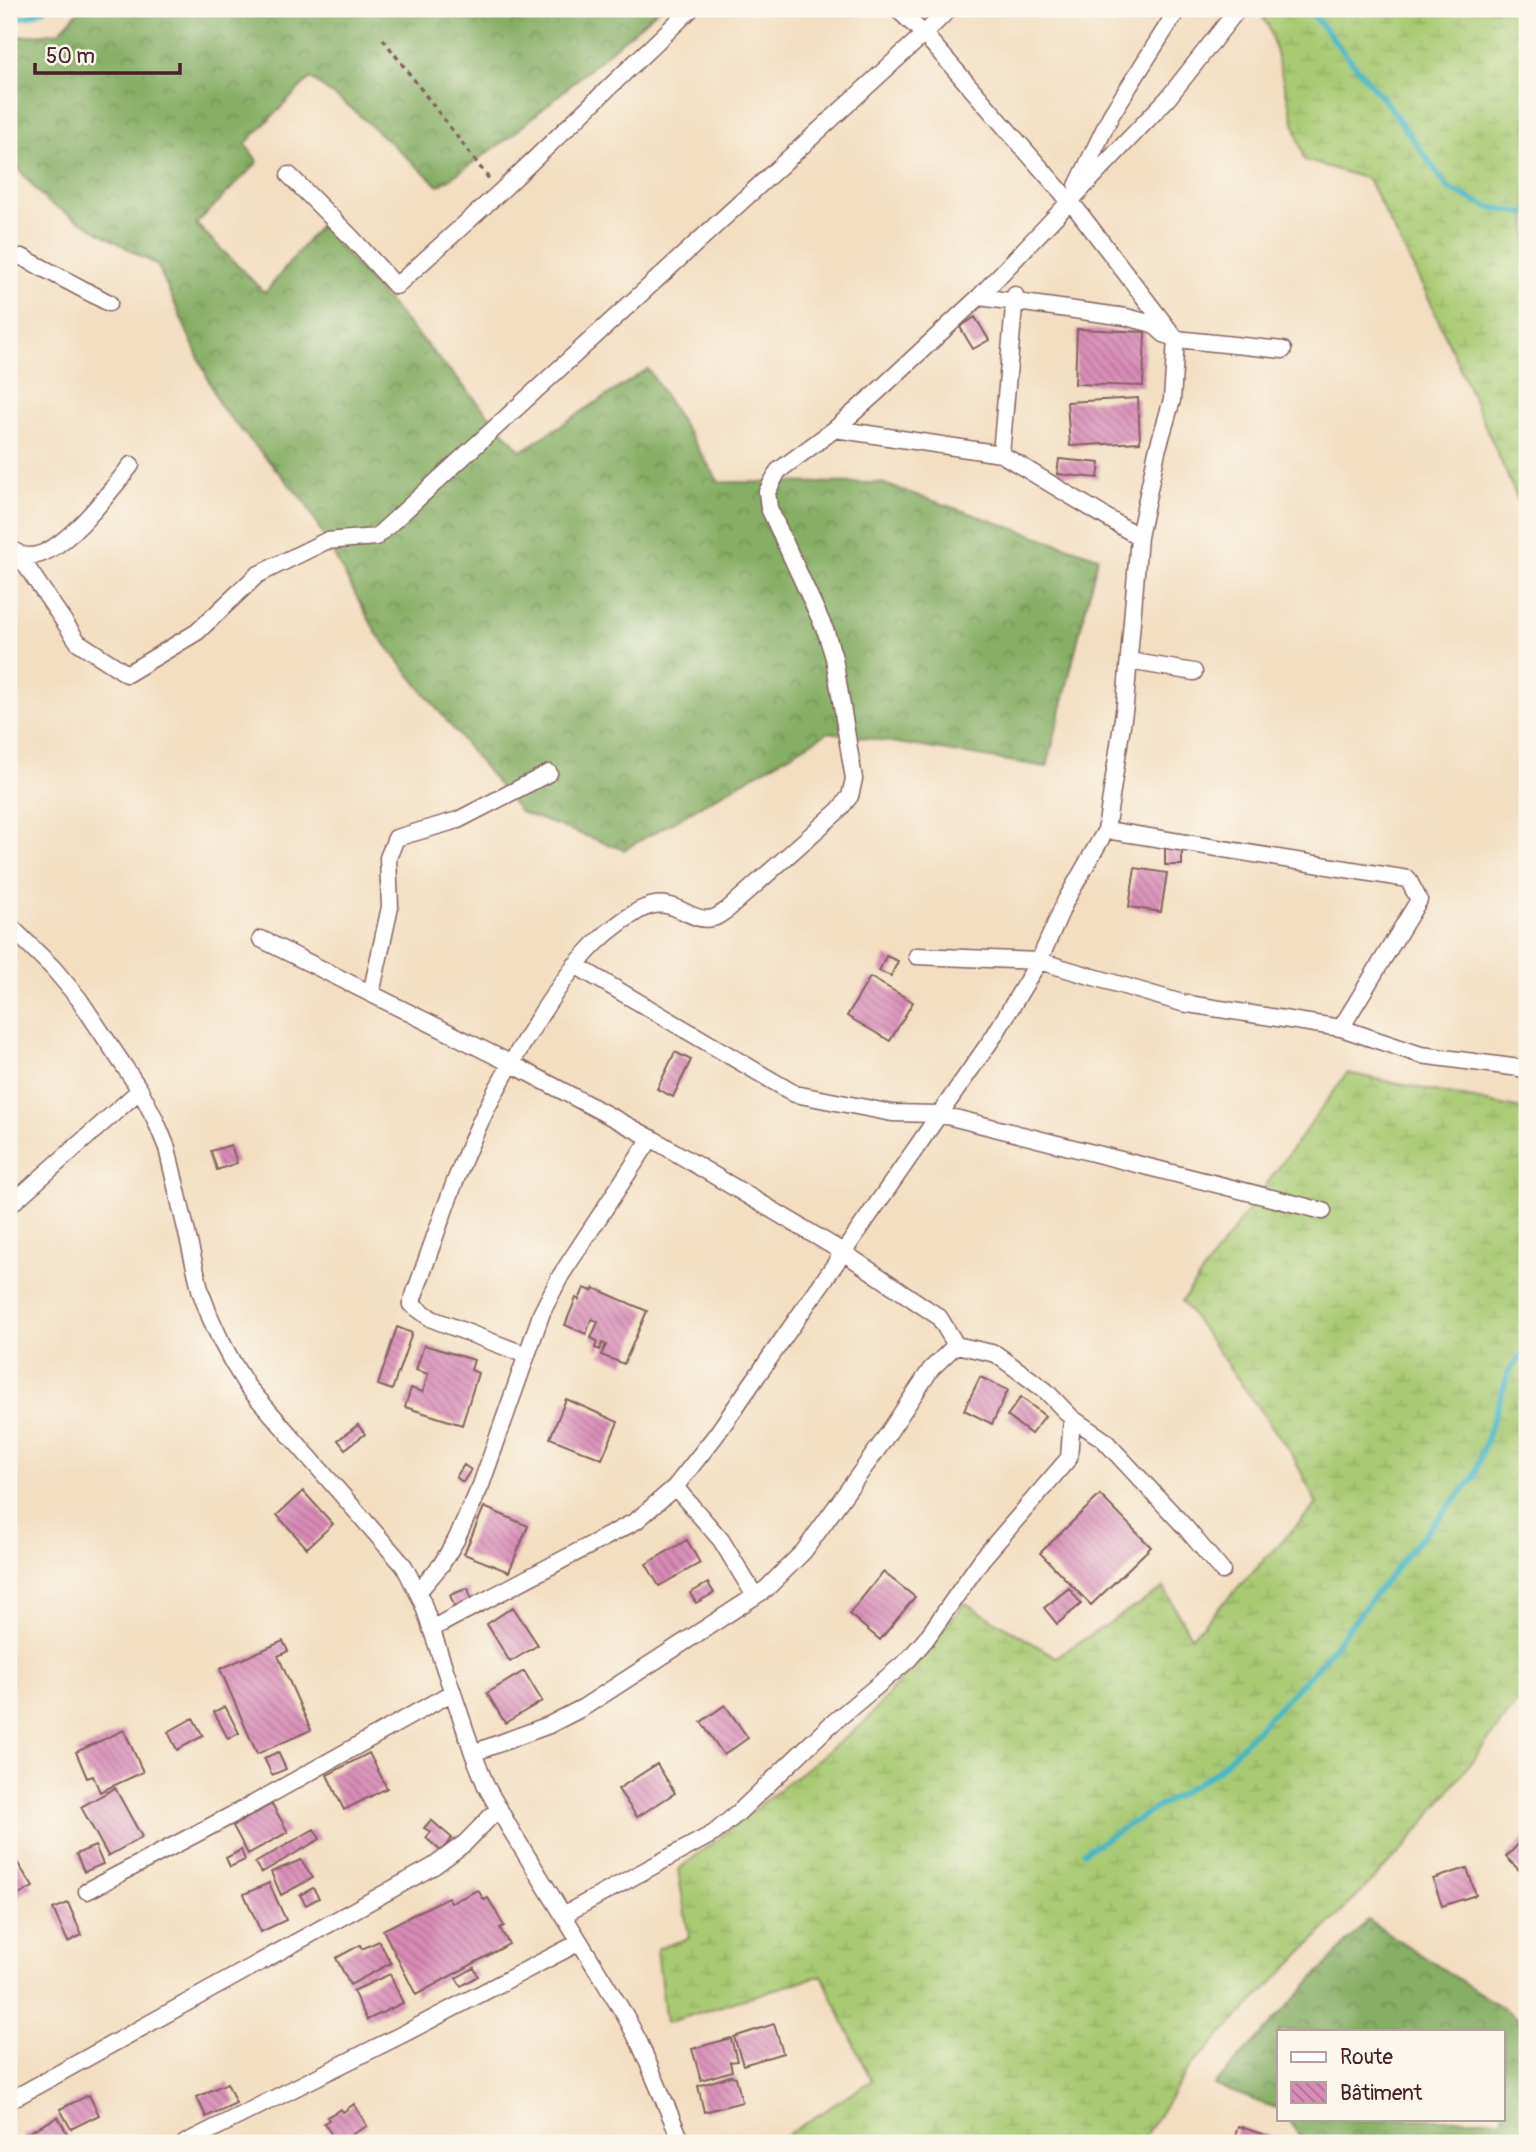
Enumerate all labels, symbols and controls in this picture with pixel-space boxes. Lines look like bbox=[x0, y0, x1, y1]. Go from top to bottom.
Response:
scale bar bbox=[35, 32, 180, 76]
text: 50 m bbox=[46, 43, 95, 70]
legend bbox=[1277, 2030, 1504, 2120]
text: Route bbox=[1340, 2044, 1393, 2071]
text: Bâtiment bbox=[1340, 2080, 1423, 2107]

